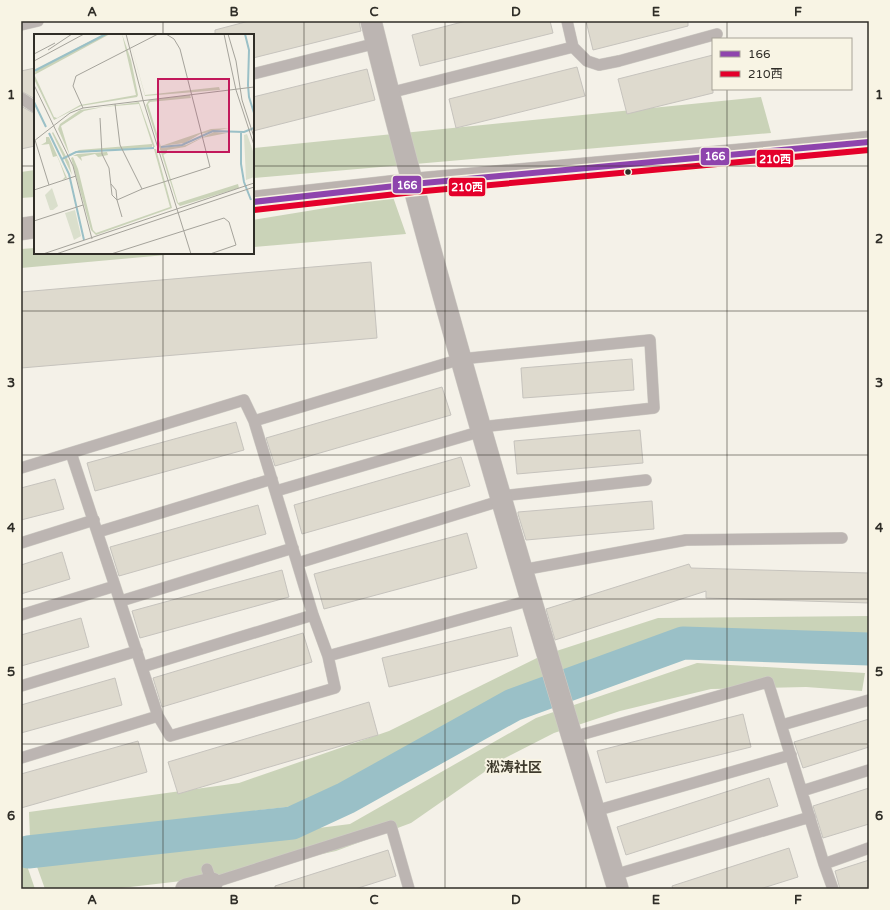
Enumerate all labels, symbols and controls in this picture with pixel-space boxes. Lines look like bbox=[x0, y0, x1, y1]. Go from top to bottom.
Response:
text: A bbox=[87, 4, 97, 20]
text: B bbox=[229, 4, 239, 20]
text: C bbox=[369, 4, 379, 20]
text: D bbox=[511, 4, 521, 20]
text: E bbox=[652, 4, 660, 20]
text: F bbox=[794, 4, 802, 20]
inset map bbox=[34, 34, 254, 254]
legend bbox=[712, 38, 852, 90]
text: 166 bbox=[748, 47, 771, 61]
text: 210西 bbox=[748, 67, 783, 81]
text: 1 bbox=[7, 87, 15, 103]
text: 1 bbox=[875, 87, 883, 103]
line badge: 166 bbox=[700, 147, 730, 166]
line badge: 210西 bbox=[756, 149, 794, 168]
text: 166 bbox=[705, 150, 725, 163]
text: 210西 bbox=[759, 153, 791, 166]
unlabelled marker bbox=[623, 167, 633, 177]
line badge: 166 bbox=[392, 175, 422, 194]
line badge: 210西 bbox=[448, 177, 486, 197]
text: 166 bbox=[397, 179, 417, 192]
text: 210西 bbox=[451, 181, 483, 194]
text: 2 bbox=[7, 231, 15, 247]
text: 2 bbox=[875, 231, 883, 247]
text: 3 bbox=[7, 375, 15, 391]
text: 3 bbox=[875, 375, 883, 391]
text: 4 bbox=[7, 520, 16, 536]
text: 4 bbox=[875, 520, 884, 536]
text: 5 bbox=[7, 664, 15, 680]
text: 5 bbox=[875, 664, 883, 680]
district label: 淞涛社区 bbox=[486, 759, 542, 776]
text: 6 bbox=[7, 808, 15, 824]
text: 6 bbox=[875, 808, 883, 824]
text: A bbox=[87, 892, 97, 908]
text: B bbox=[229, 892, 239, 908]
text: C bbox=[369, 892, 379, 908]
text: D bbox=[511, 892, 521, 908]
text: E bbox=[652, 892, 660, 908]
text: F bbox=[794, 892, 802, 908]

